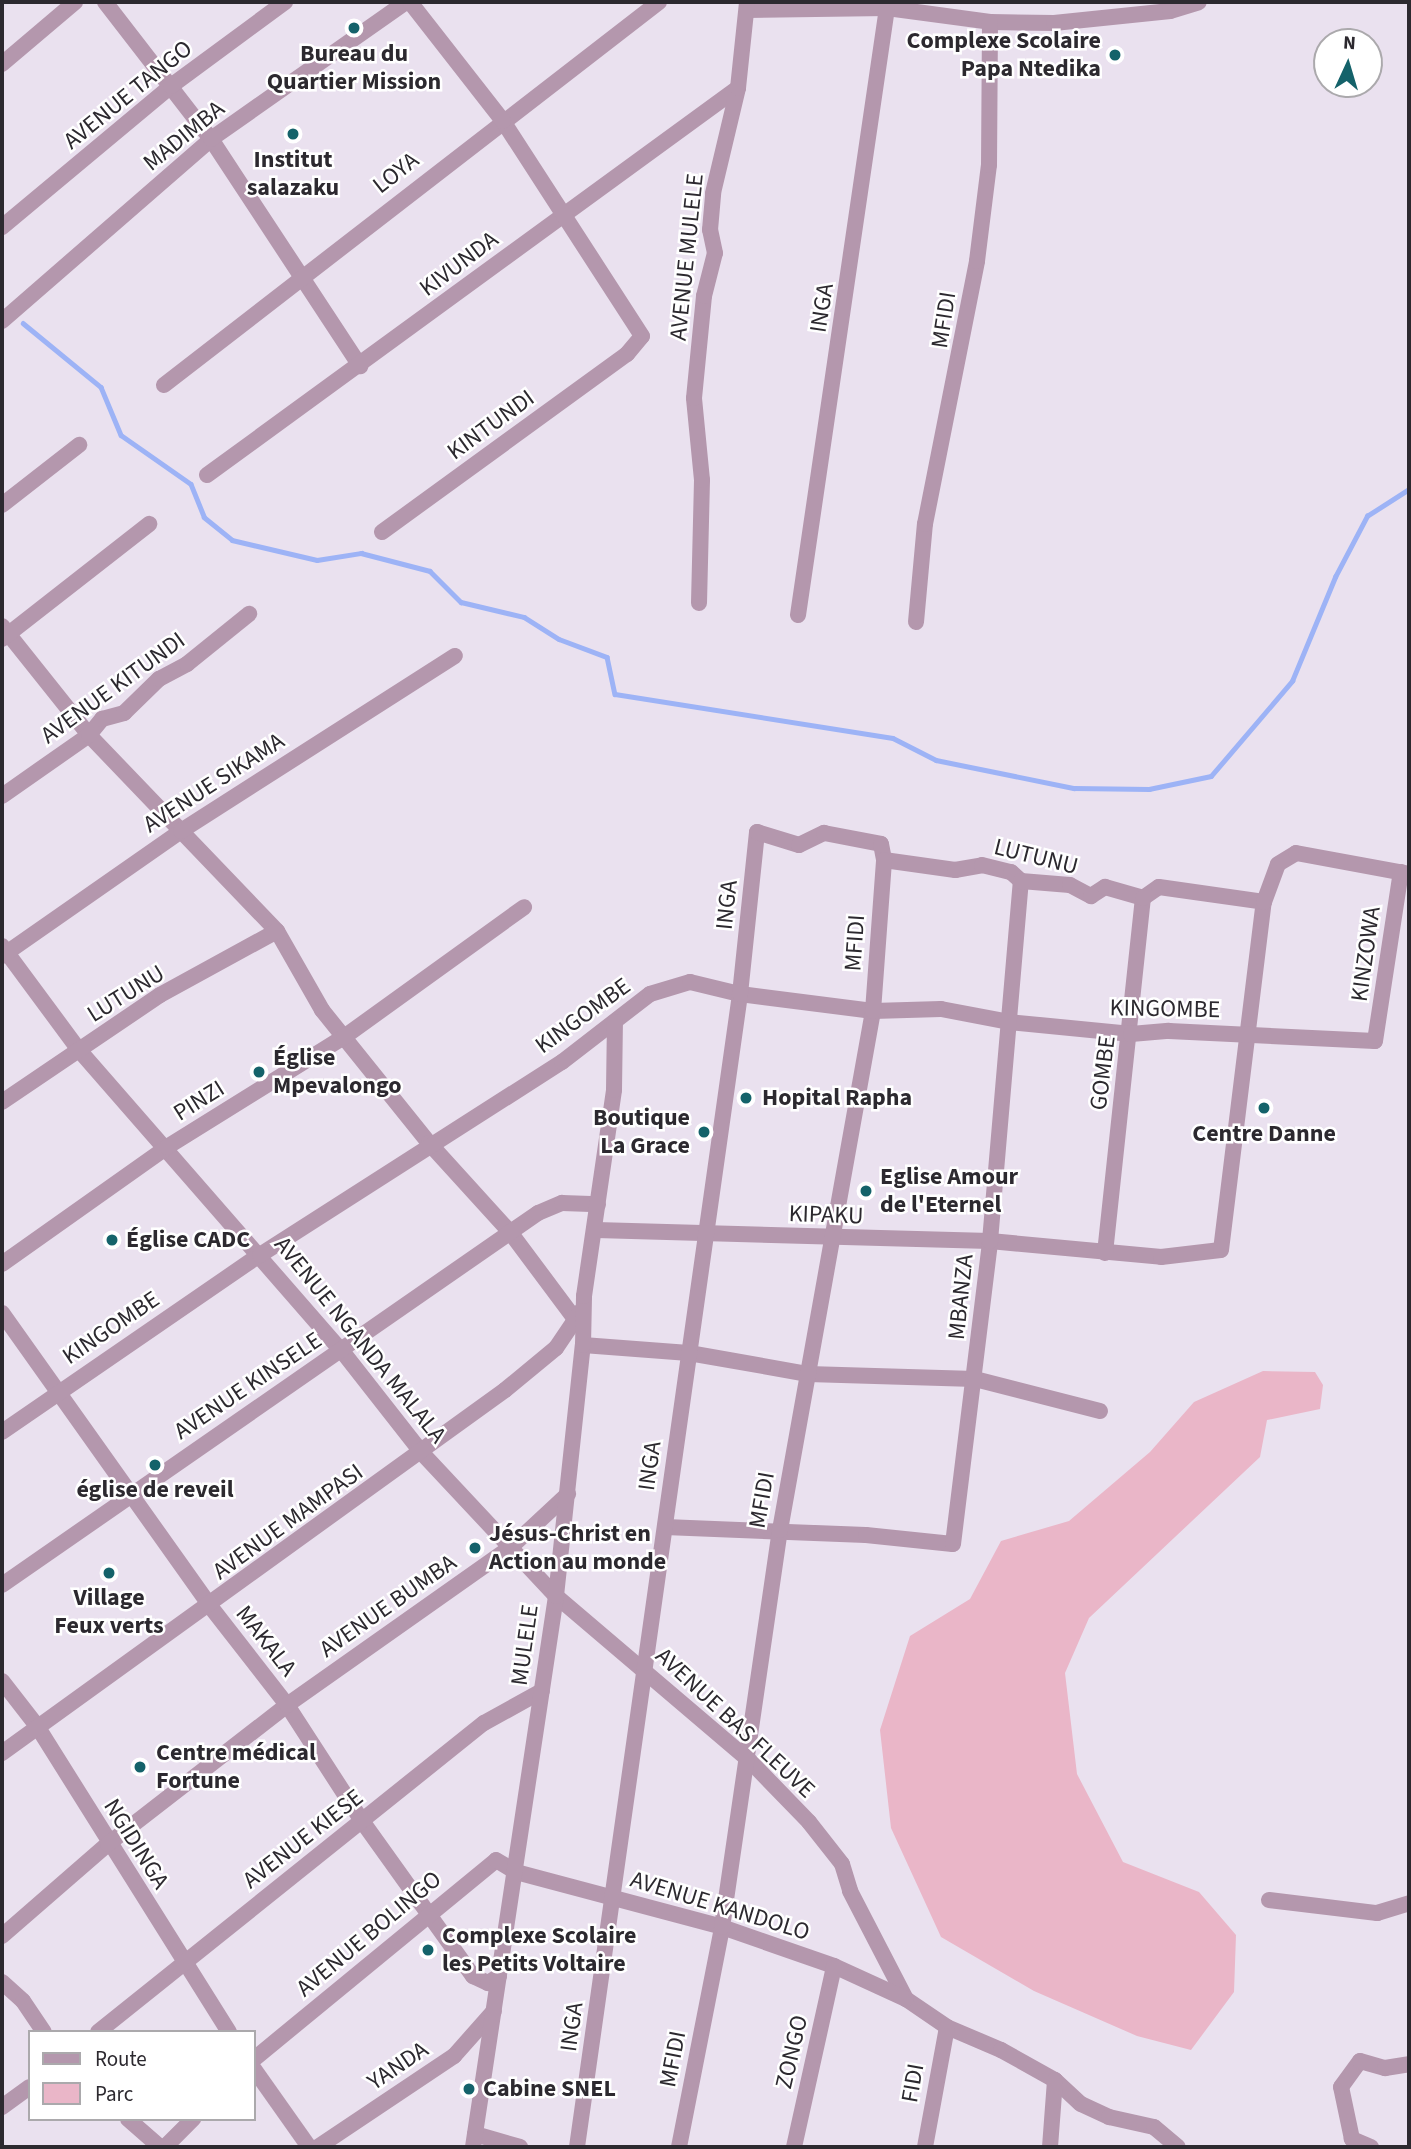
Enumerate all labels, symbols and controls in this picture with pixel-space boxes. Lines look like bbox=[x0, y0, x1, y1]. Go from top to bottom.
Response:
marker: Bureau du Quartier Mission bbox=[346, 20, 362, 36]
place label: Complexe Scolaire Papa Ntedika bbox=[906, 27, 1101, 83]
north arrow bbox=[1313, 28, 1383, 98]
text: N bbox=[1342, 30, 1357, 57]
street label: AVENUE TANGO bbox=[58, 34, 198, 156]
place label: Bureau du Quartier Mission bbox=[267, 40, 441, 96]
marker: Complexe Scolaire Papa Ntedika bbox=[1107, 47, 1123, 63]
street label: MADIMBA bbox=[138, 95, 230, 177]
marker: Institut salazaku bbox=[285, 126, 301, 142]
place label: Institut salazaku bbox=[247, 146, 339, 202]
street label: LOYA bbox=[367, 146, 425, 200]
street label: AVENUE MULELE bbox=[664, 172, 710, 342]
street label: KIVUNDA bbox=[414, 225, 504, 303]
street label: INGA bbox=[804, 281, 840, 335]
street label: MFIDI bbox=[925, 290, 963, 350]
street label: KINTUNDI bbox=[442, 384, 540, 466]
street label: AVENUE KITUNDI bbox=[35, 626, 191, 750]
street label: AVENUE SIKAMA bbox=[138, 727, 290, 839]
street label: LUTUNU bbox=[991, 833, 1081, 881]
street label: INGA bbox=[710, 879, 744, 931]
street label: KINZOWA bbox=[1345, 905, 1387, 1003]
street label: MFIDI bbox=[839, 914, 871, 972]
street label: LUTUNU bbox=[82, 959, 170, 1029]
street label: KINGOMBE bbox=[530, 972, 636, 1060]
street label: KINGOMBE bbox=[1109, 994, 1221, 1024]
street label: GOMBE bbox=[1084, 1034, 1122, 1112]
place label: Église Mpevalongo bbox=[273, 1044, 402, 1100]
marker: Église Mpevalongo bbox=[251, 1064, 267, 1080]
street label: PINZI bbox=[168, 1074, 230, 1128]
place label: Hopital Rapha bbox=[762, 1084, 912, 1112]
marker: Hopital Rapha bbox=[736, 1088, 756, 1108]
marker: Centre Danne bbox=[1256, 1100, 1272, 1116]
place label: Boutique La Grace bbox=[593, 1104, 690, 1160]
place label: Centre Danne bbox=[1192, 1120, 1336, 1148]
marker: Boutique La Grace bbox=[696, 1124, 712, 1140]
place label: Eglise Amour de l'Eternel bbox=[880, 1163, 1018, 1219]
marker: Eglise Amour de l'Eternel bbox=[858, 1183, 874, 1199]
street label: KIPAKU bbox=[788, 1199, 864, 1231]
place label: Église CADC bbox=[126, 1226, 250, 1254]
street label: AVENUE NGANDA MALALA bbox=[268, 1231, 452, 1449]
marker: Église CADC bbox=[104, 1232, 120, 1248]
street label: MBANZA bbox=[942, 1253, 980, 1341]
street label: KINGOMBE bbox=[57, 1285, 165, 1371]
street label: AVENUE KINSELE bbox=[169, 1326, 327, 1446]
street label: INGA bbox=[632, 1439, 668, 1493]
marker: église de reveil bbox=[147, 1457, 163, 1473]
street label: AVENUE MAMPASI bbox=[207, 1458, 369, 1586]
street label: MFIDI bbox=[743, 1470, 781, 1530]
place label: église de reveil bbox=[76, 1476, 234, 1504]
place label: Jésus-Christ en Action au monde bbox=[489, 1520, 666, 1576]
marker: Jésus-Christ en Action au monde bbox=[467, 1540, 483, 1556]
street label: AVENUE BUMBA bbox=[314, 1548, 462, 1664]
marker: Village Feux verts bbox=[101, 1565, 117, 1581]
place label: Village Feux verts bbox=[54, 1584, 164, 1640]
street label: MAKALA bbox=[229, 1600, 303, 1682]
street label: MULELE bbox=[505, 1603, 545, 1687]
street label: AVENUE BAS FLEUVE bbox=[649, 1642, 821, 1804]
place label: Centre médical Fortune bbox=[156, 1739, 316, 1795]
marker: Centre médical Fortune bbox=[130, 1757, 150, 1777]
street label: AVENUE KIESE bbox=[237, 1783, 369, 1895]
street label: NGIDINGA bbox=[97, 1794, 175, 1894]
street label: AVENUE BOLINGO bbox=[291, 1865, 447, 2003]
street label: AVENUE KANDOLO bbox=[627, 1865, 813, 1947]
place label: Complexe Scolaire les Petits Voltaire bbox=[442, 1922, 637, 1978]
marker: Complexe Scolaire les Petits Voltaire bbox=[420, 1942, 436, 1958]
street label: INGA bbox=[554, 2000, 590, 2054]
street label: ZONGO bbox=[770, 2012, 814, 2092]
street label: MFIDI bbox=[653, 2028, 693, 2090]
legend bbox=[28, 2030, 256, 2121]
street label: YANDA bbox=[362, 2035, 434, 2097]
text: Route bbox=[95, 2044, 147, 2074]
street label: FIDI bbox=[895, 2061, 931, 2105]
place label: Cabine SNEL bbox=[483, 2075, 616, 2103]
text: Parc bbox=[95, 2079, 133, 2109]
marker: Cabine SNEL bbox=[461, 2081, 477, 2097]

